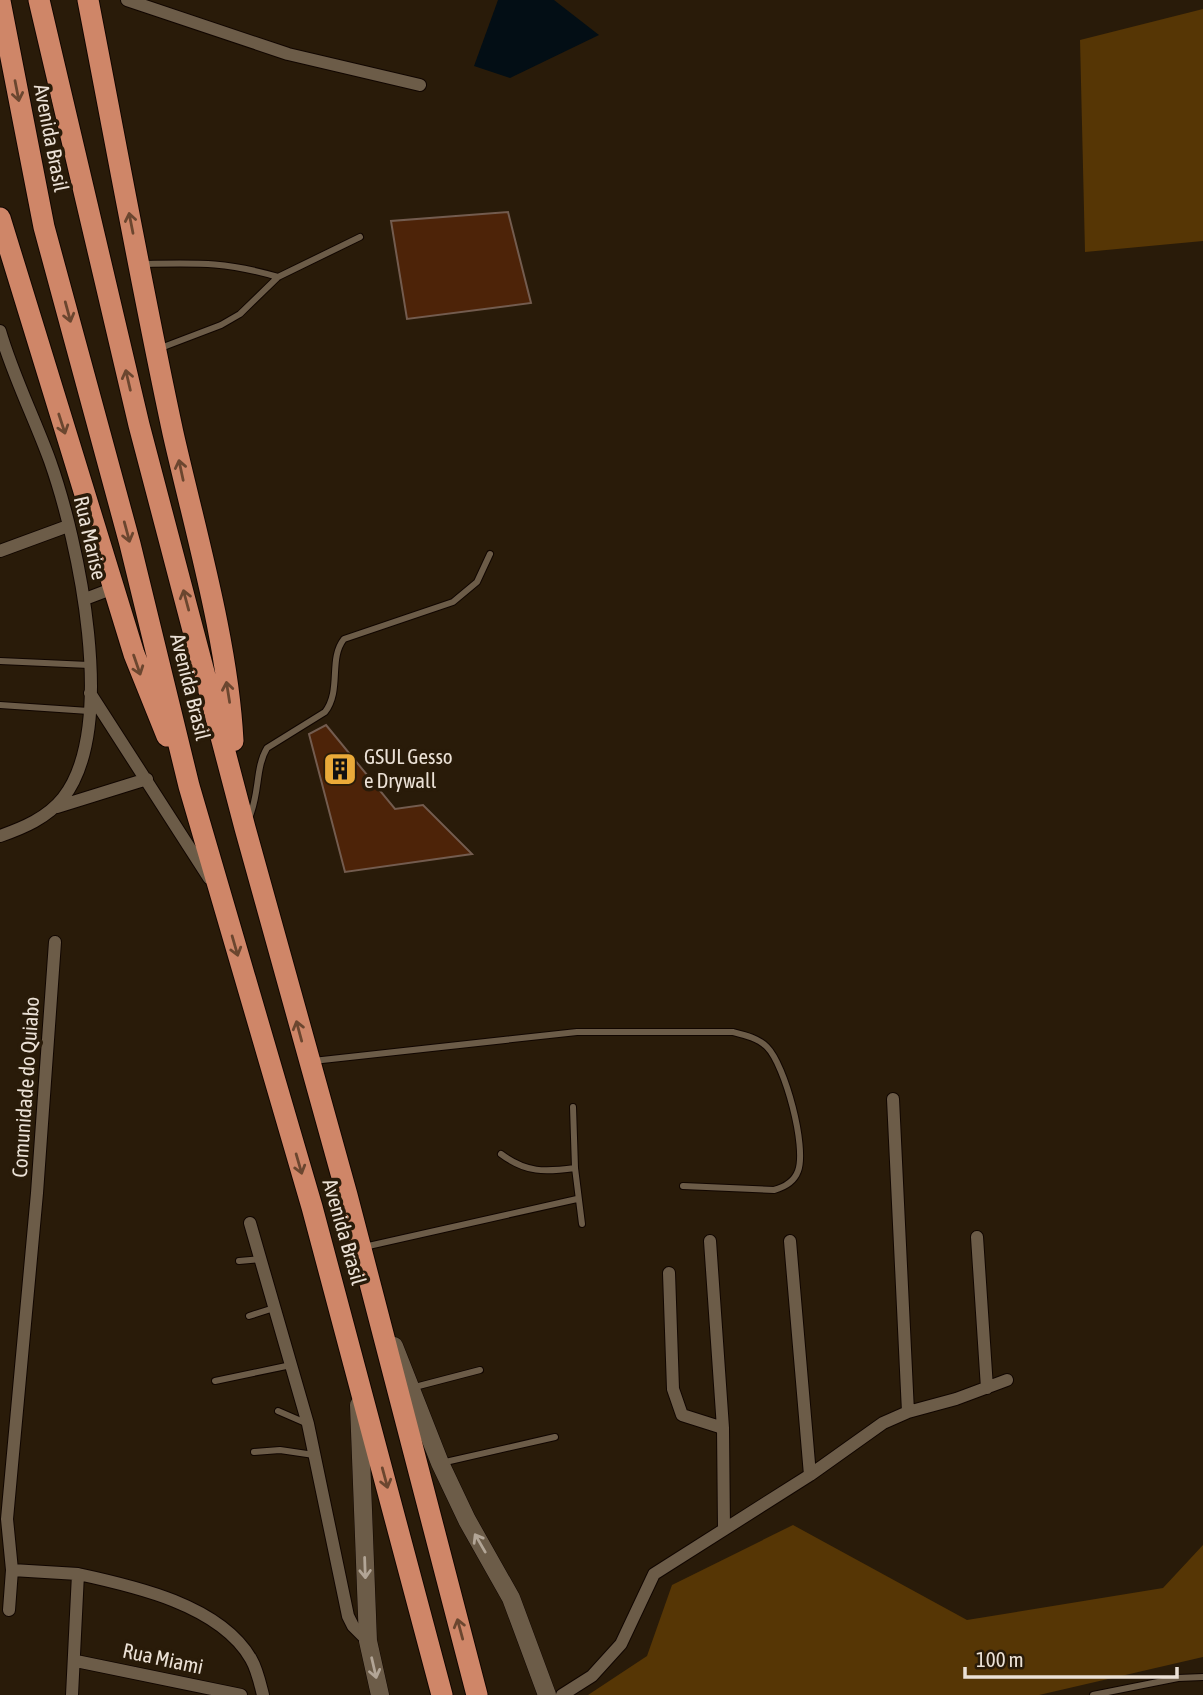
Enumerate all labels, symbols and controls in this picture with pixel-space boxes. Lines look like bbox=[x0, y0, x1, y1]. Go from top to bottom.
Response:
one-way arrow bbox=[11, 79, 24, 102]
street label: Avenida Brasil bbox=[30, 82, 74, 194]
one-way arrow bbox=[124, 212, 138, 235]
one-way arrow bbox=[62, 301, 75, 323]
one-way arrow bbox=[121, 369, 134, 392]
one-way arrow bbox=[56, 413, 69, 435]
one-way arrow bbox=[174, 459, 188, 482]
street label: Rua Marise bbox=[70, 494, 112, 582]
one-way arrow bbox=[121, 520, 134, 543]
one-way arrow bbox=[178, 590, 191, 612]
street label: Avenida Brasil bbox=[166, 631, 216, 743]
one-way arrow bbox=[132, 653, 144, 675]
one-way arrow bbox=[221, 681, 234, 704]
place label: GSUL Gesso e Drywall bbox=[364, 744, 453, 792]
building icon: GSUL Gesso e Drywall bbox=[321, 750, 359, 788]
one-way arrow bbox=[230, 935, 243, 957]
street label: Comunidade do Quiabo bbox=[7, 996, 43, 1178]
one-way arrow bbox=[292, 1020, 305, 1042]
one-way arrow bbox=[294, 1153, 307, 1175]
street label: Avenida Brasil bbox=[318, 1176, 372, 1288]
one-way arrow bbox=[379, 1466, 392, 1489]
one-way arrow bbox=[473, 1534, 487, 1554]
one-way arrow bbox=[359, 1556, 372, 1579]
one-way arrow bbox=[453, 1618, 466, 1641]
scale bar bbox=[965, 1636, 1177, 1680]
street label: Rua Miami bbox=[121, 1638, 206, 1678]
text: 100 m bbox=[976, 1647, 1024, 1671]
one-way arrow bbox=[367, 1656, 381, 1679]

